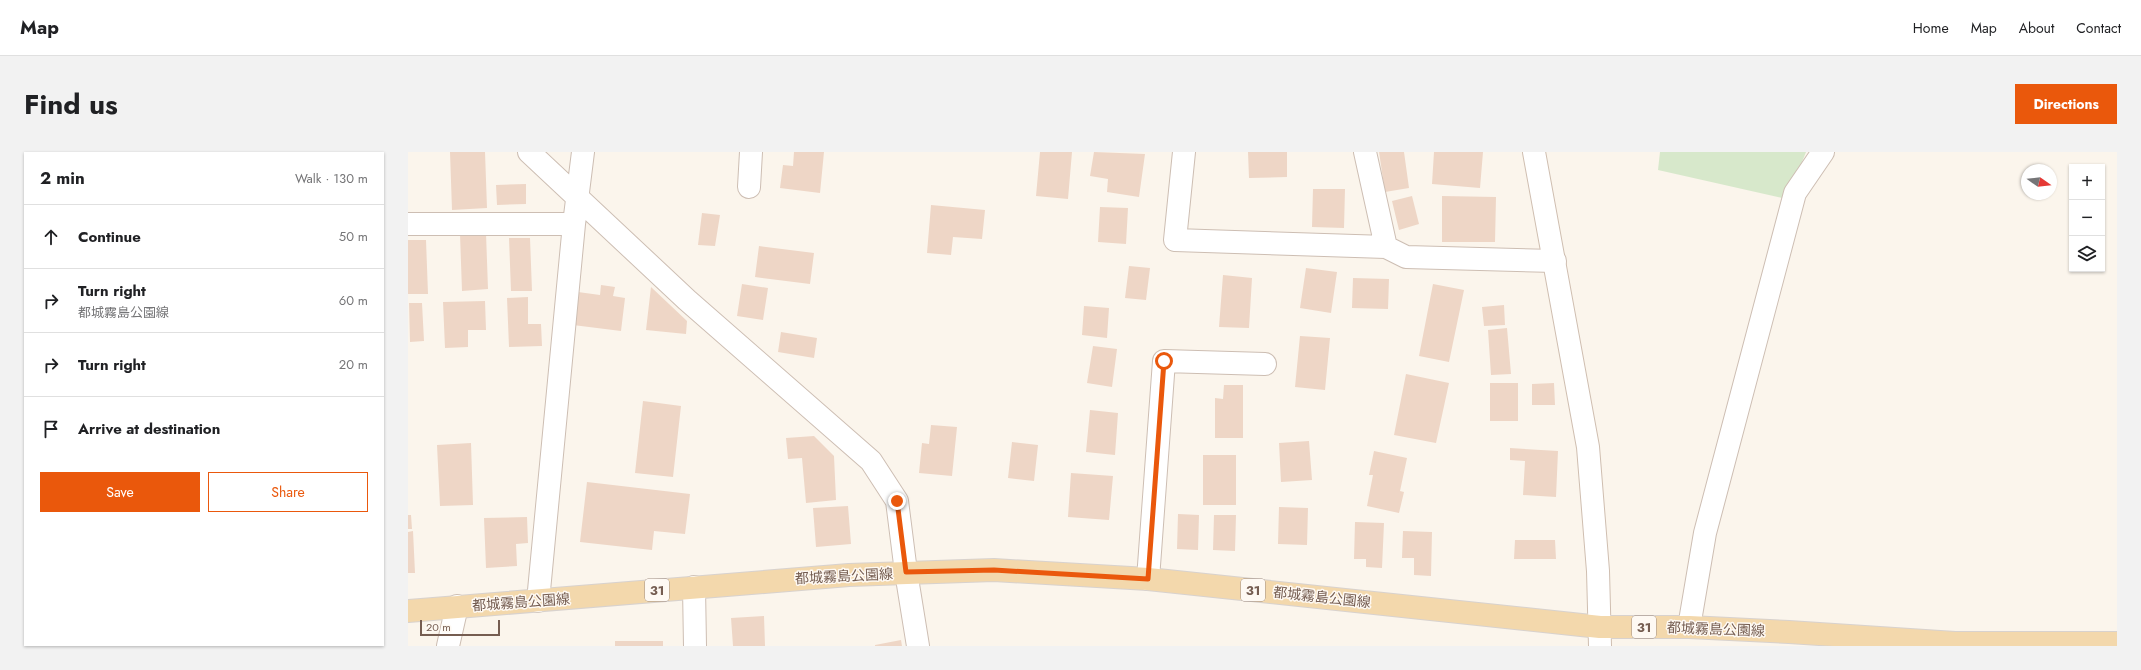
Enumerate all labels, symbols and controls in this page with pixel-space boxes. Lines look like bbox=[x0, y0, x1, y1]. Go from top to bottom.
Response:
text: Map bbox=[20, 14, 59, 41]
text: Home bbox=[1913, 18, 1949, 38]
text: Map bbox=[1971, 18, 1997, 38]
text: About bbox=[2019, 18, 2054, 38]
text: Contact bbox=[2076, 18, 2121, 38]
text: Find us bbox=[24, 84, 118, 125]
button: Directions bbox=[2015, 84, 2117, 124]
north arrow bbox=[2021, 164, 2057, 200]
map controls bbox=[2069, 164, 2105, 272]
button: + bbox=[2069, 164, 2105, 200]
text: 2 min bbox=[40, 166, 85, 190]
text: Walk · 130 m bbox=[295, 169, 368, 188]
button: − bbox=[2069, 200, 2105, 236]
icon: ahead bbox=[40, 226, 62, 248]
text: Continue bbox=[78, 226, 141, 248]
text: 50 m bbox=[339, 227, 368, 246]
button: layers bbox=[2069, 236, 2105, 272]
text: Turn right bbox=[78, 280, 146, 302]
icon: right bbox=[40, 290, 62, 312]
text: 60 m bbox=[339, 291, 368, 310]
text: 都城霧島公園線 bbox=[78, 303, 169, 322]
route start bbox=[1155, 352, 1173, 370]
icon: right bbox=[40, 354, 62, 376]
text: Turn right bbox=[78, 354, 146, 376]
text: 20 m bbox=[339, 355, 368, 374]
icon: arrive bbox=[40, 418, 62, 440]
text: Arrive at destination bbox=[78, 418, 220, 440]
button: Save bbox=[40, 472, 200, 512]
button: Share bbox=[208, 472, 368, 512]
route end bbox=[888, 492, 906, 510]
street label: 都城霧島公園線 bbox=[795, 563, 893, 589]
road number: 31 bbox=[645, 579, 669, 601]
road number: 31 bbox=[1241, 579, 1265, 601]
street label: 都城霧島公園線 bbox=[1272, 582, 1372, 612]
street label: 都城霧島公園線 bbox=[471, 589, 571, 615]
road number: 31 bbox=[1632, 616, 1656, 638]
street label: 都城霧島公園線 bbox=[1667, 617, 1765, 641]
scale bar bbox=[420, 618, 500, 637]
text: 20 m bbox=[426, 619, 451, 635]

